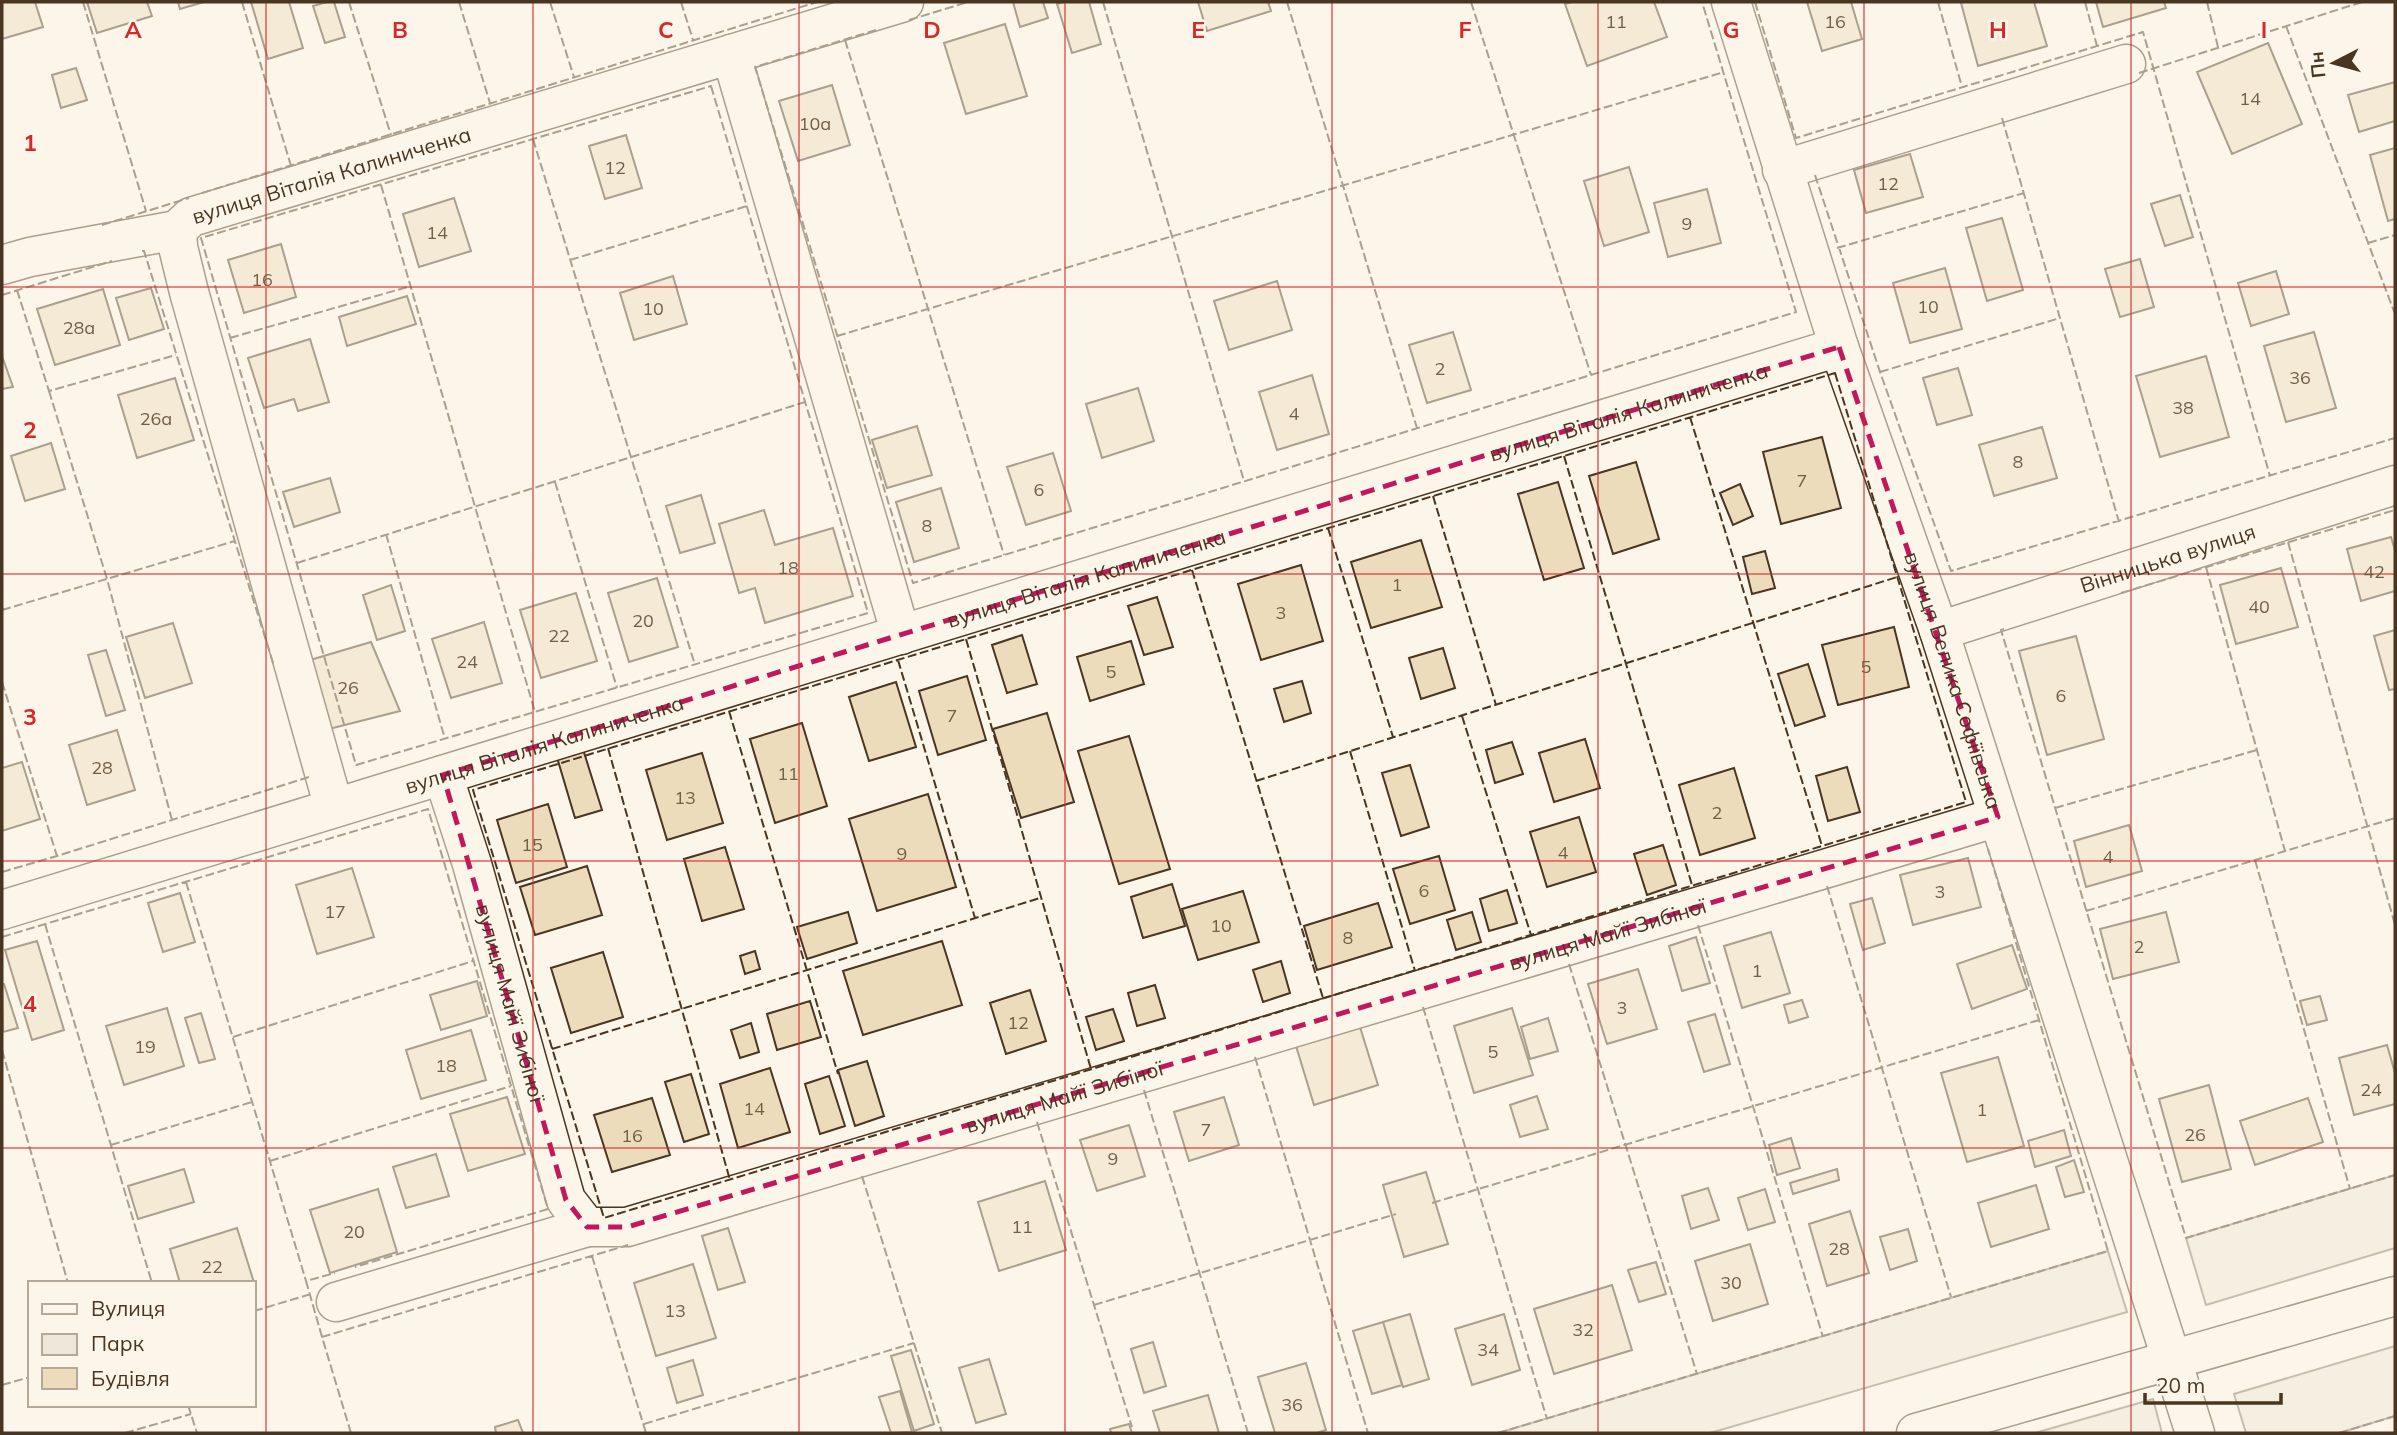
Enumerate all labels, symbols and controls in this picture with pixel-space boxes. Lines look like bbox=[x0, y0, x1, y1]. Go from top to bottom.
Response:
house number: 11 bbox=[1605, 10, 1627, 33]
house number: 16 bbox=[1824, 10, 1846, 33]
text: A bbox=[124, 15, 142, 44]
text: B bbox=[392, 15, 408, 44]
text: C bbox=[658, 15, 674, 44]
text: D bbox=[923, 15, 941, 44]
text: E bbox=[1191, 15, 1205, 44]
text: F bbox=[1458, 15, 1472, 44]
text: G bbox=[1722, 15, 1740, 44]
text: H bbox=[1989, 15, 2007, 44]
text: I bbox=[2261, 15, 2267, 44]
north arrow bbox=[2299, 28, 2369, 98]
text: Пн bbox=[2304, 50, 2330, 79]
house number: 14 bbox=[2239, 87, 2261, 110]
house number: 10а bbox=[799, 112, 831, 135]
street label: вулиця Віталія Калиниченка bbox=[189, 120, 474, 229]
text: 1 bbox=[23, 128, 37, 157]
house number: 12 bbox=[604, 156, 626, 179]
house number: 12 bbox=[1877, 172, 1899, 195]
house number: 9 bbox=[1682, 212, 1692, 235]
house number: 14 bbox=[426, 221, 448, 244]
house number: 16 bbox=[251, 268, 273, 291]
house number: 10 bbox=[1917, 295, 1939, 318]
house number: 10 bbox=[642, 297, 664, 320]
house number: 28а bbox=[63, 316, 95, 339]
house number: 2 bbox=[1435, 357, 1445, 380]
street label: вулиця Віталія Калиниченка bbox=[1486, 357, 1771, 467]
house number: 36 bbox=[2289, 366, 2311, 389]
house number: 38 bbox=[2172, 396, 2194, 419]
house number: 4 bbox=[1289, 402, 1300, 425]
house number: 26а bbox=[140, 407, 172, 430]
text: 2 bbox=[23, 415, 37, 444]
house number: 8 bbox=[2013, 450, 2023, 473]
house number: 7 bbox=[1797, 469, 1807, 492]
house number: 6 bbox=[1034, 478, 1044, 501]
house number: 8 bbox=[922, 514, 932, 537]
street label: Вінницька вулиця bbox=[2077, 518, 2259, 598]
street label: вулиця Віталія Калиниченка bbox=[944, 523, 1229, 633]
street label: вулиця Велика Софіївська bbox=[1899, 548, 2008, 812]
house number: 18 bbox=[777, 556, 799, 579]
house number: 42 bbox=[2363, 560, 2385, 583]
house number: 1 bbox=[1392, 573, 1402, 596]
house number: 40 bbox=[2248, 595, 2270, 618]
house number: 3 bbox=[1276, 601, 1286, 624]
house number: 20 bbox=[632, 609, 654, 632]
house number: 22 bbox=[548, 624, 570, 647]
house number: 24 bbox=[456, 650, 478, 673]
house number: 5 bbox=[1861, 655, 1872, 678]
house number: 5 bbox=[1106, 660, 1117, 683]
house number: 26 bbox=[337, 676, 359, 699]
house number: 6 bbox=[2056, 684, 2066, 707]
street label: вулиця Віталія Калиниченка bbox=[402, 689, 687, 799]
text: 3 bbox=[23, 702, 37, 731]
house number: 7 bbox=[947, 704, 957, 727]
house number: 28 bbox=[91, 756, 113, 779]
house number: 11 bbox=[777, 762, 799, 785]
house number: 13 bbox=[674, 786, 696, 809]
house number: 2 bbox=[1712, 801, 1722, 824]
house number: 15 bbox=[521, 833, 543, 856]
house number: 4 bbox=[1558, 841, 1569, 864]
house number: 9 bbox=[897, 842, 907, 865]
house number: 4 bbox=[2103, 845, 2114, 868]
house number: 6 bbox=[1419, 879, 1429, 902]
house number: 3 bbox=[1935, 880, 1945, 903]
street label: вулиця Майї Зибіної bbox=[1506, 892, 1710, 976]
house number: 17 bbox=[324, 900, 346, 923]
street label: вулиця Майї Зибіної bbox=[471, 901, 551, 1106]
house number: 10 bbox=[1210, 914, 1232, 937]
house number: 8 bbox=[1343, 926, 1353, 949]
house number: 2 bbox=[2134, 935, 2144, 958]
house number: 1 bbox=[1752, 959, 1762, 982]
text: 4 bbox=[23, 989, 37, 1018]
house number: 3 bbox=[1617, 996, 1627, 1019]
house number: 12 bbox=[1007, 1011, 1029, 1034]
house number: 19 bbox=[134, 1035, 156, 1058]
house number: 5 bbox=[1488, 1040, 1499, 1063]
house number: 18 bbox=[435, 1054, 457, 1077]
street label: вулиця Майї Зибіної bbox=[962, 1054, 1167, 1138]
house number: 24 bbox=[2360, 1078, 2382, 1101]
house number: 14 bbox=[743, 1097, 765, 1120]
house number: 1 bbox=[1977, 1098, 1987, 1121]
house number: 7 bbox=[1201, 1118, 1211, 1141]
house number: 26 bbox=[2184, 1123, 2206, 1146]
house number: 16 bbox=[621, 1124, 643, 1147]
house number: 9 bbox=[1108, 1147, 1118, 1170]
house number: 11 bbox=[1011, 1215, 1033, 1238]
house number: 20 bbox=[343, 1220, 365, 1243]
house number: 28 bbox=[1828, 1237, 1850, 1260]
house number: 22 bbox=[201, 1255, 223, 1278]
house number: 30 bbox=[1720, 1271, 1742, 1294]
legend bbox=[28, 1281, 256, 1407]
text: Вулиця bbox=[91, 1295, 165, 1321]
house number: 13 bbox=[664, 1299, 686, 1322]
house number: 32 bbox=[1572, 1318, 1594, 1341]
text: Парк bbox=[91, 1330, 145, 1356]
house number: 34 bbox=[1477, 1338, 1499, 1361]
scale bar bbox=[2145, 1362, 2282, 1406]
text: Будівля bbox=[91, 1365, 170, 1391]
text: 20 m bbox=[2156, 1372, 2205, 1398]
house number: 36 bbox=[1281, 1393, 1303, 1416]

